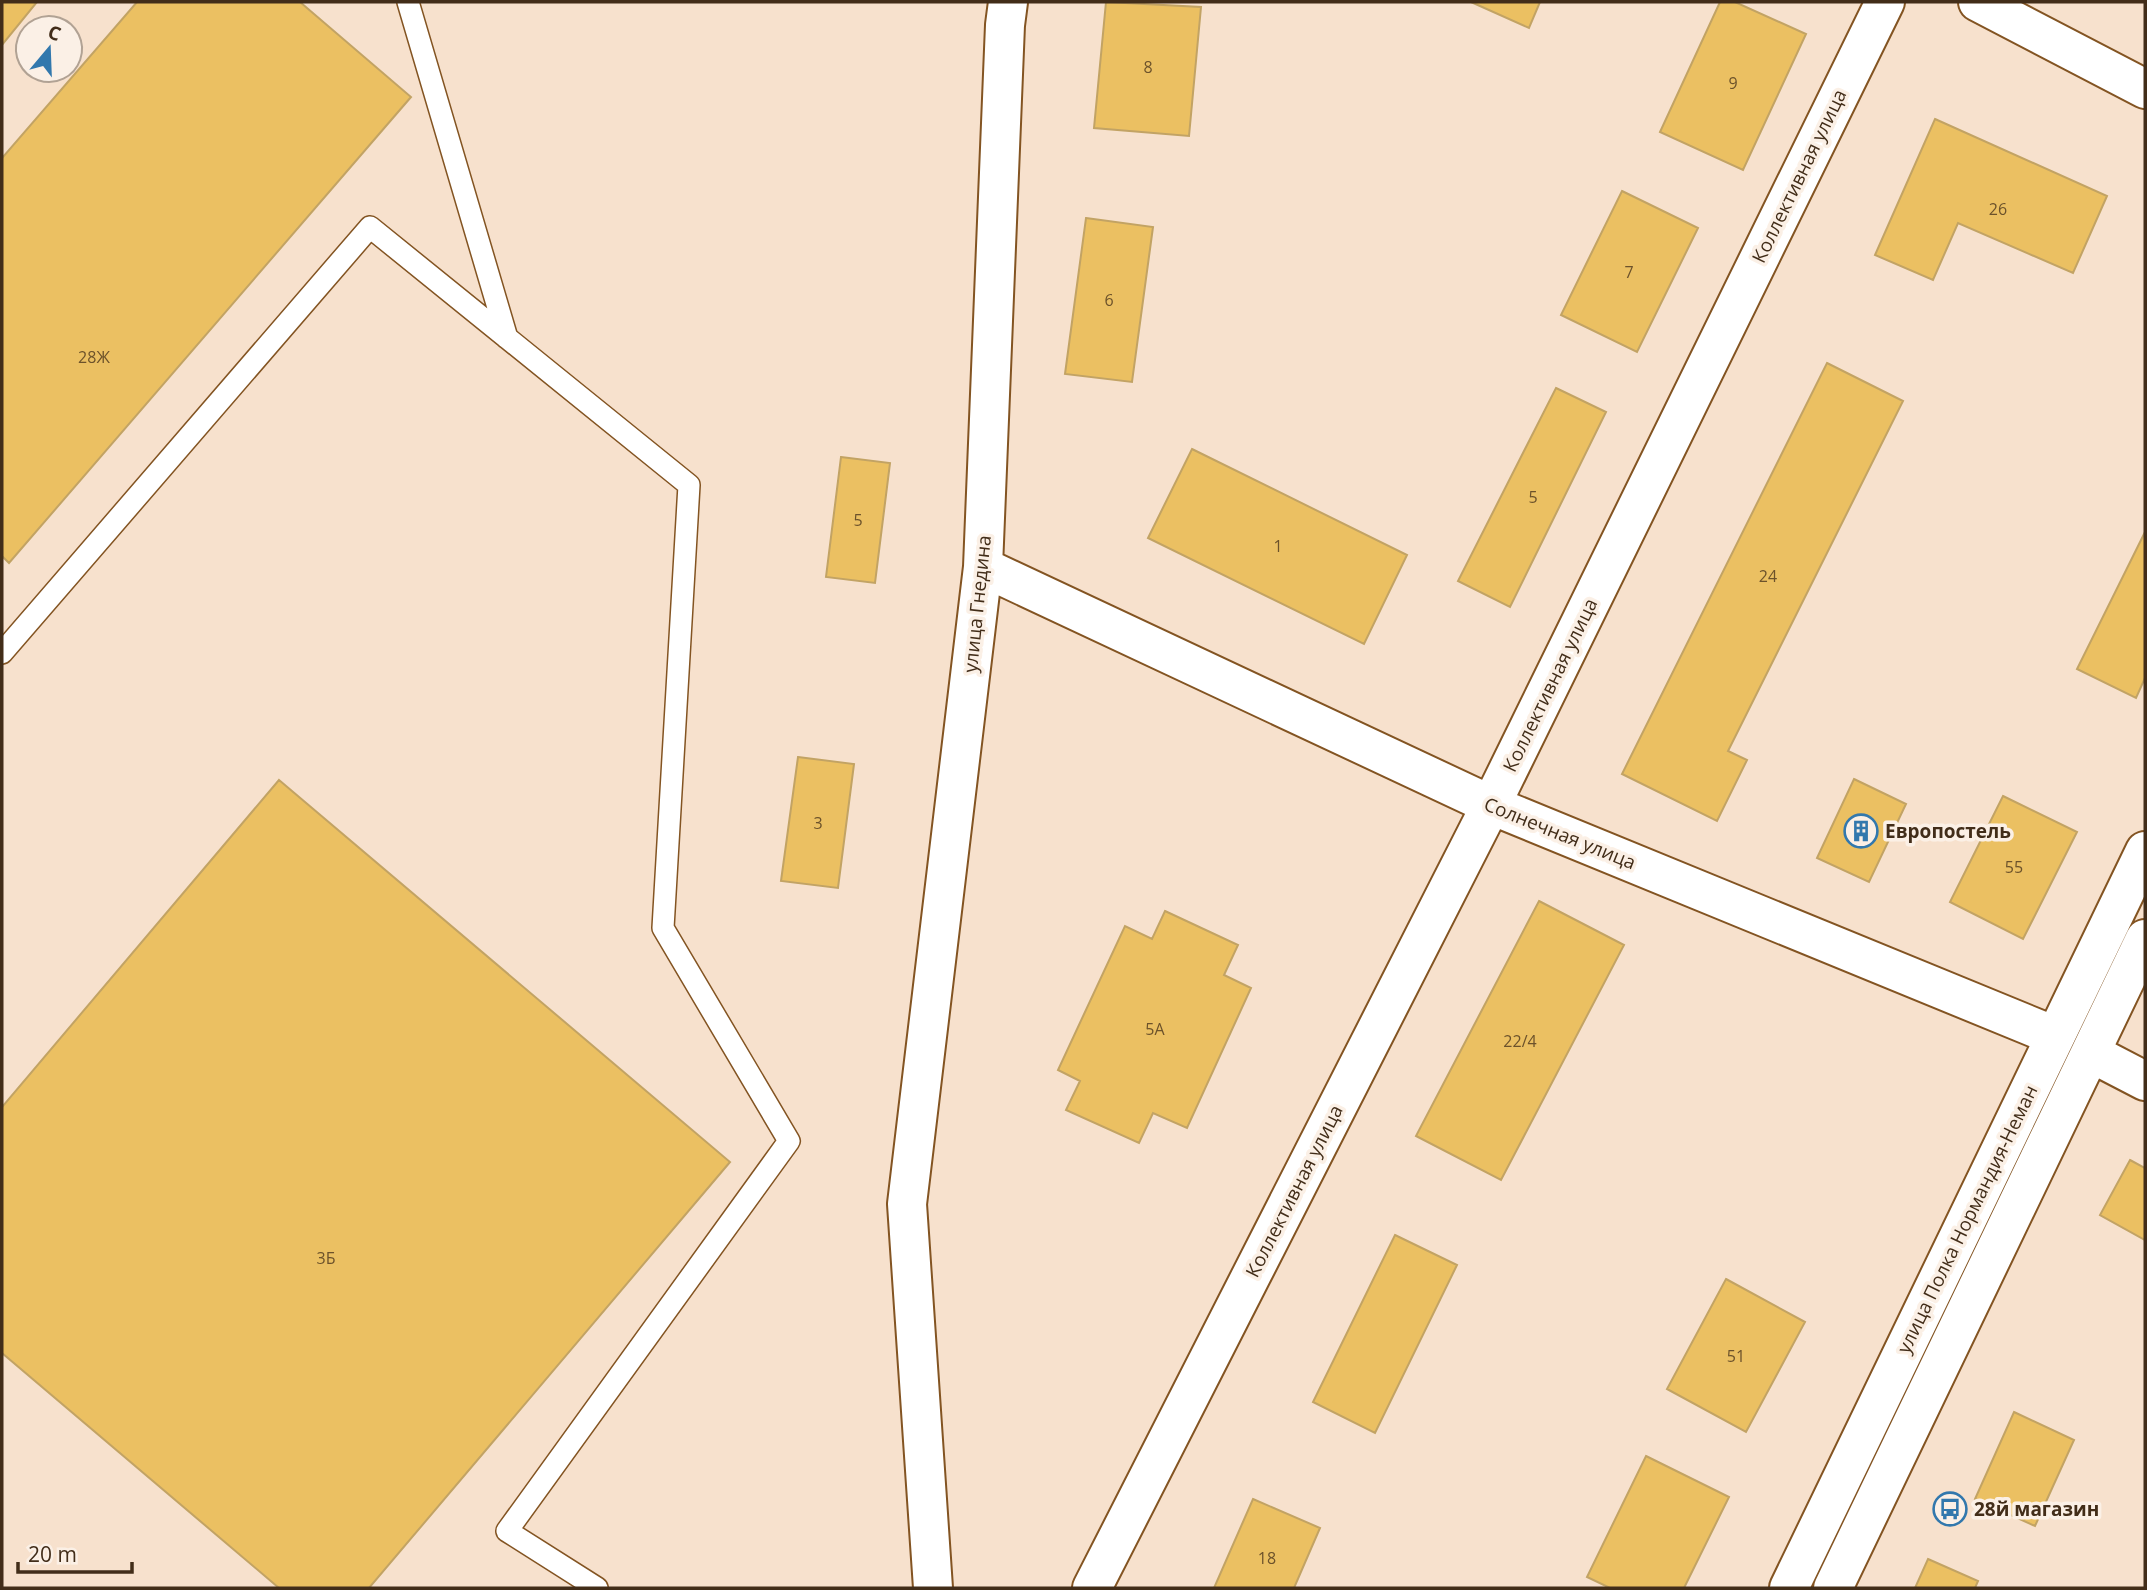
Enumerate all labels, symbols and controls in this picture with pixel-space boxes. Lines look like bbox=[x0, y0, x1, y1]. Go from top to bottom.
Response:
north arrow bbox=[14, 14, 84, 84]
text: С bbox=[45, 19, 64, 47]
house number: 8 bbox=[1143, 56, 1153, 78]
house number: 9 bbox=[1728, 72, 1738, 94]
street label: Коллективная улица bbox=[1746, 85, 1852, 267]
house number: 26 bbox=[1989, 198, 2007, 220]
house number: 7 bbox=[1624, 261, 1634, 283]
house number: 6 bbox=[1104, 289, 1114, 311]
house number: 28Ж bbox=[78, 346, 110, 368]
house number: 5 bbox=[1528, 486, 1538, 508]
house number: 5 bbox=[853, 509, 863, 531]
street label: улица Гнедина bbox=[957, 534, 997, 674]
house number: 1 bbox=[1273, 535, 1283, 557]
house number: 24 bbox=[1759, 565, 1777, 587]
street label: Коллективная улица bbox=[1497, 594, 1603, 776]
street label: Солнечная улица bbox=[1480, 791, 1640, 875]
house number: 3 bbox=[813, 812, 823, 834]
building icon: Европостель bbox=[1842, 812, 1880, 850]
place label: Европостель bbox=[1885, 818, 2011, 844]
house number: 55 bbox=[2005, 856, 2023, 878]
house number: 5А bbox=[1145, 1018, 1166, 1040]
house number: 22/4 bbox=[1503, 1030, 1537, 1052]
street label: улица Полка Нормандия-Неман bbox=[1890, 1080, 2044, 1358]
street label: Коллективная улица bbox=[1239, 1100, 1349, 1282]
house number: 3Б bbox=[317, 1247, 335, 1269]
house number: 51 bbox=[1727, 1345, 1745, 1367]
bus stop icon: 28й магазин bbox=[1931, 1490, 1969, 1528]
place label: 28й магазин bbox=[1974, 1496, 2099, 1522]
scale bar bbox=[18, 1530, 131, 1574]
text: 20 m bbox=[28, 1540, 77, 1568]
house number: 18 bbox=[1258, 1547, 1276, 1569]

